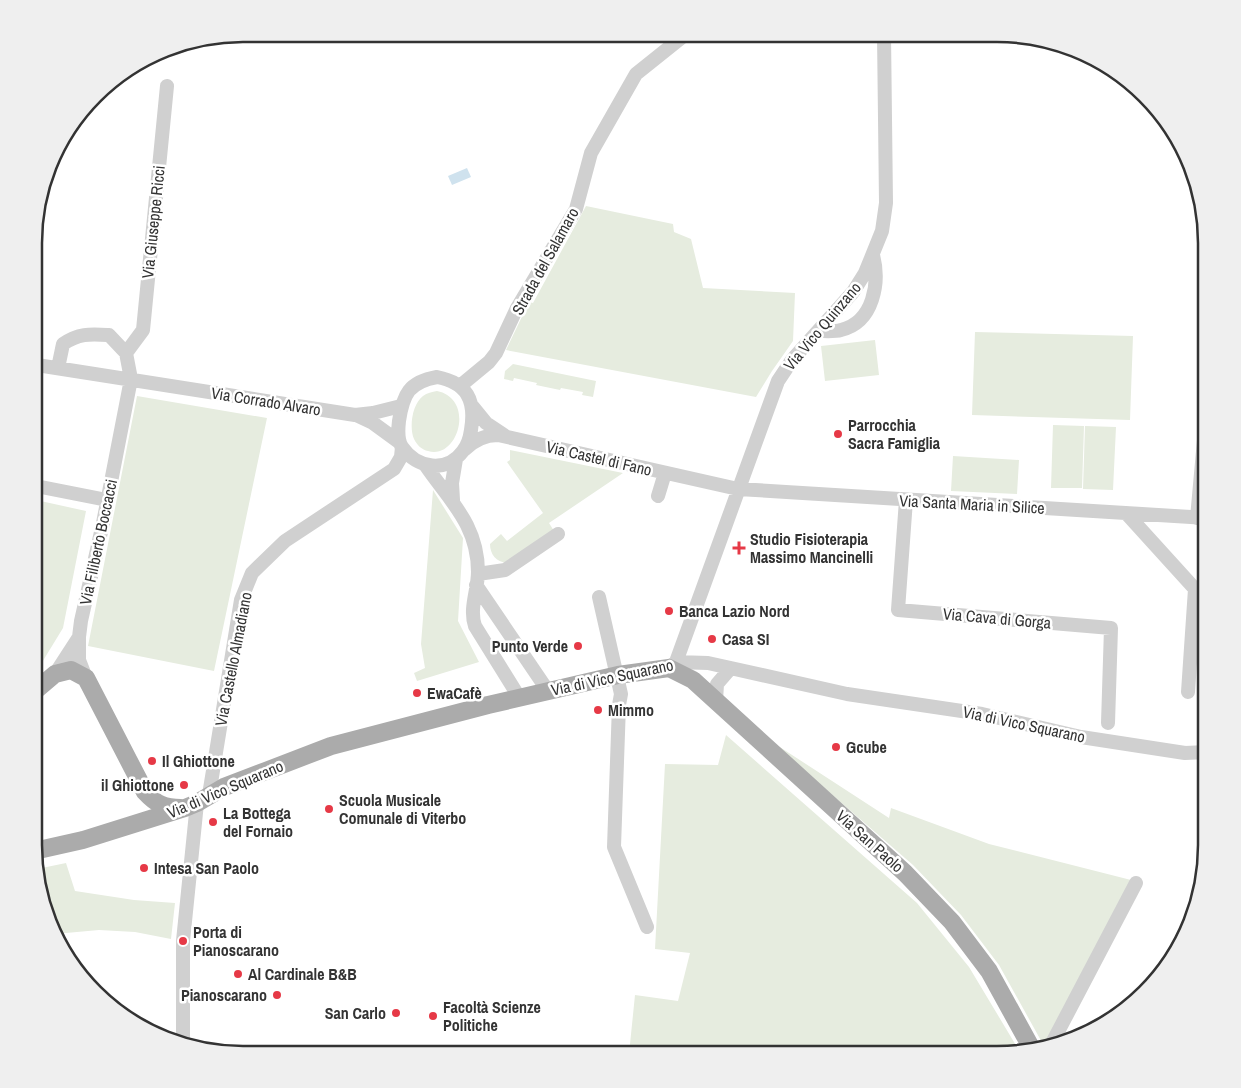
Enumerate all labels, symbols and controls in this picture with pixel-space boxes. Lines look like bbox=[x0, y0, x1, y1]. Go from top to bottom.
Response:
street label: Via Giuseppe Ricci bbox=[136, 164, 170, 280]
street label: Strada del Salamaro bbox=[506, 203, 584, 319]
street label: Via Vico Quinzano bbox=[778, 277, 866, 375]
street label: Via Corrado Alvaro bbox=[210, 381, 322, 421]
place label: Parrocchia Sacra Famiglia bbox=[848, 414, 941, 454]
marker: Parrocchia Sacra Famiglia bbox=[832, 428, 844, 440]
street label: Via Castel di Fano bbox=[544, 435, 654, 481]
street label: Via Filiberto Boccacci bbox=[74, 477, 122, 607]
street label: Via Santa Maria in Silice bbox=[899, 489, 1045, 519]
place label: Studio Fisioterapia Massimo Mancinelli bbox=[750, 528, 873, 568]
marker: Studio Fisioterapia Massimo Mancinelli bbox=[732, 541, 746, 555]
street label: Via Castello Almadiano bbox=[209, 590, 257, 728]
place label: Banca Lazio Nord bbox=[679, 600, 790, 622]
street label: Via Cava di Gorga bbox=[942, 602, 1053, 634]
marker: Banca Lazio Nord bbox=[663, 605, 675, 617]
place label: Casa SI bbox=[722, 628, 769, 650]
marker: Casa SI bbox=[706, 633, 718, 645]
place label: Punto Verde bbox=[492, 635, 568, 657]
marker: Punto Verde bbox=[572, 640, 584, 652]
street label: Via di Vico Squarano bbox=[549, 653, 675, 701]
place label: EwaCafè bbox=[427, 682, 482, 704]
marker: EwaCafè bbox=[411, 687, 423, 699]
place label: Mimmo bbox=[608, 699, 654, 721]
street label: Via di Vico Squarano bbox=[961, 700, 1087, 748]
marker: Mimmo bbox=[592, 704, 604, 716]
place label: Gcube bbox=[846, 736, 887, 758]
marker: Gcube bbox=[830, 741, 842, 753]
place label: Il Ghiottone bbox=[162, 750, 235, 772]
marker: Il Ghiottone bbox=[146, 755, 158, 767]
street label: Via di Vico Squarano bbox=[163, 755, 287, 823]
place label: il Ghiottone bbox=[101, 774, 174, 796]
marker: il Ghiottone bbox=[178, 779, 190, 791]
place label: Scuola Musicale Comunale di Viterbo bbox=[339, 789, 466, 829]
place label: La Bottega del Fornaio bbox=[223, 802, 293, 842]
marker: Scuola Musicale Comunale di Viterbo bbox=[323, 803, 335, 815]
street label: Via San Paolo bbox=[832, 805, 908, 877]
marker: La Bottega del Fornaio bbox=[207, 816, 219, 828]
place label: Intesa San Paolo bbox=[154, 857, 259, 879]
marker: Intesa San Paolo bbox=[138, 862, 150, 874]
place label: Porta di Pianoscarano bbox=[193, 921, 279, 961]
marker: Porta di Pianoscarano bbox=[177, 935, 189, 947]
place label: Al Cardinale B&B bbox=[248, 963, 357, 985]
marker: Al Cardinale B&B bbox=[232, 968, 244, 980]
place label: Pianoscarano bbox=[181, 984, 267, 1006]
marker: Pianoscarano bbox=[271, 989, 283, 1001]
place label: Facoltà Scienze Politiche bbox=[443, 996, 541, 1036]
place label: San Carlo bbox=[325, 1002, 386, 1024]
marker: San Carlo bbox=[390, 1007, 402, 1019]
marker: Facoltà Scienze Politiche bbox=[427, 1010, 439, 1022]

